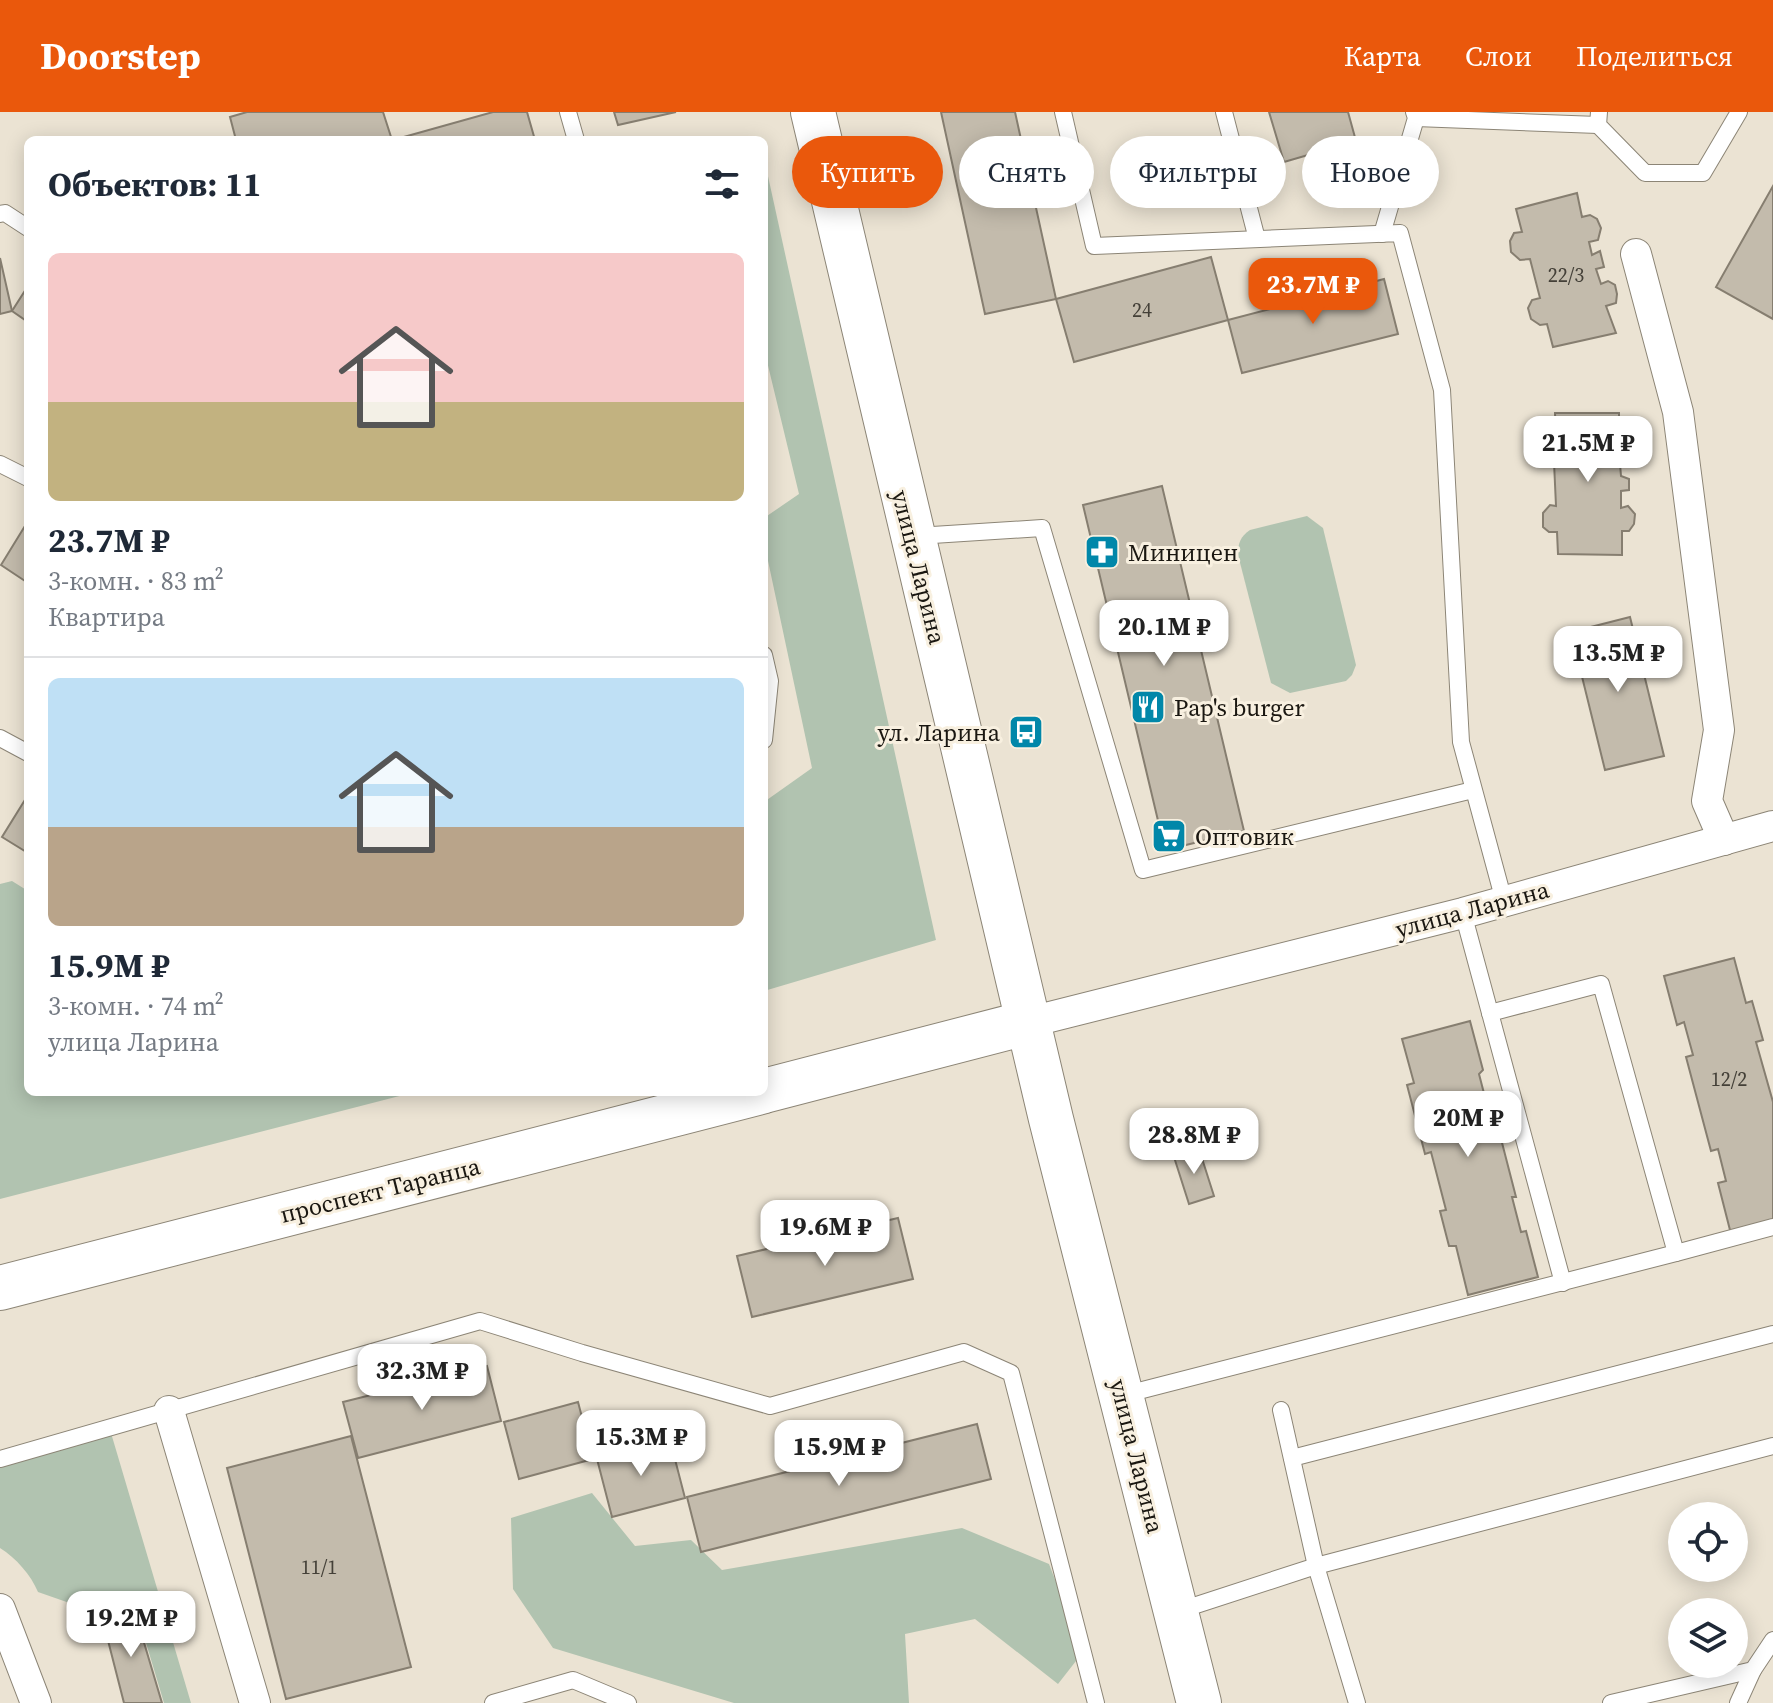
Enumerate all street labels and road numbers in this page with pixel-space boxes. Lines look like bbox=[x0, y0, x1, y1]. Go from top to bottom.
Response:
street label: улица Ларина bbox=[884, 486, 954, 648]
street label: улица Ларина bbox=[1391, 872, 1553, 945]
street label: проспект Таранца bbox=[276, 1149, 484, 1231]
street label: улица Ларина bbox=[1102, 1375, 1172, 1537]

